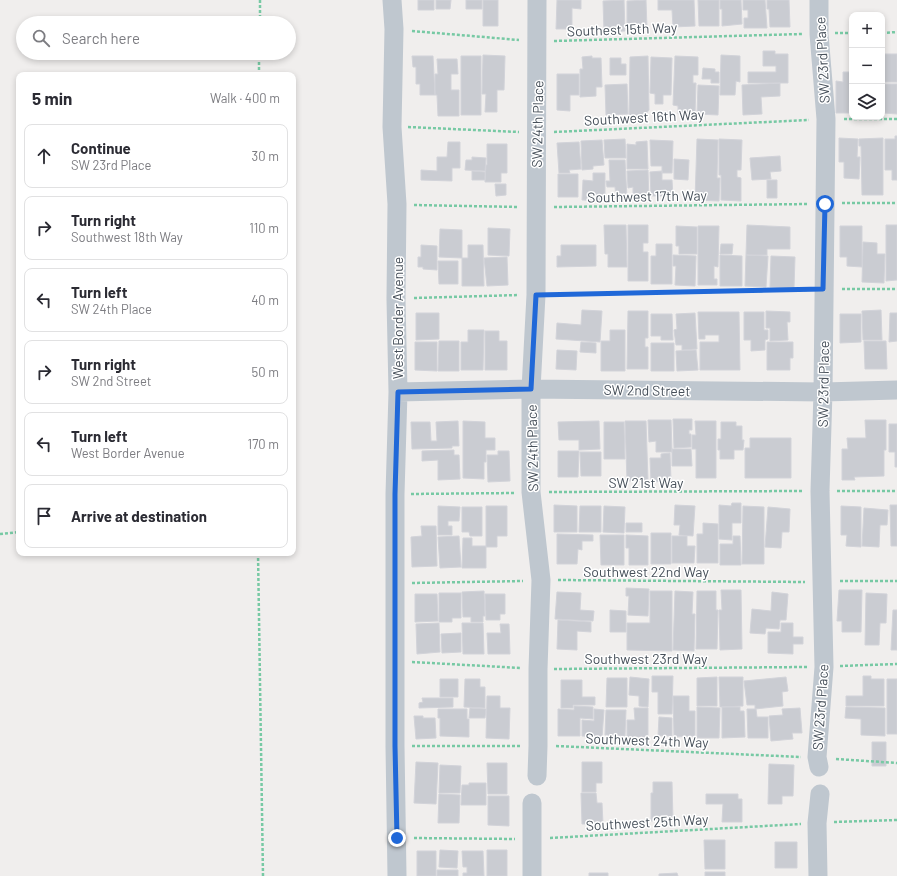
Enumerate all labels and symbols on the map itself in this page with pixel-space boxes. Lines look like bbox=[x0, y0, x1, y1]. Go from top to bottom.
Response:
street label: SW 23rd Place bbox=[811, 16, 833, 104]
street label: Southest 15th Way bbox=[566, 19, 678, 39]
street label: SW 24th Place bbox=[528, 80, 546, 168]
street label: Southwest 16th Way bbox=[583, 105, 705, 129]
street label: Southwest 17th Way bbox=[587, 186, 708, 206]
route start bbox=[816, 195, 834, 213]
street label: West Border Avenue bbox=[389, 257, 406, 379]
street label: SW 23rd Place bbox=[814, 341, 832, 427]
street label: SW 2nd Street bbox=[603, 381, 691, 399]
street label: SW 24th Place bbox=[523, 404, 541, 492]
street label: SW 21st Way bbox=[608, 474, 684, 491]
street label: Southwest 22nd Way bbox=[583, 563, 709, 580]
street label: Southwest 23rd Way bbox=[585, 650, 708, 667]
street label: SW 23rd Place bbox=[808, 663, 832, 751]
street label: Southwest 24th Way bbox=[585, 729, 710, 751]
street label: Southwest 25th Way bbox=[585, 810, 709, 834]
route end bbox=[388, 829, 406, 847]

